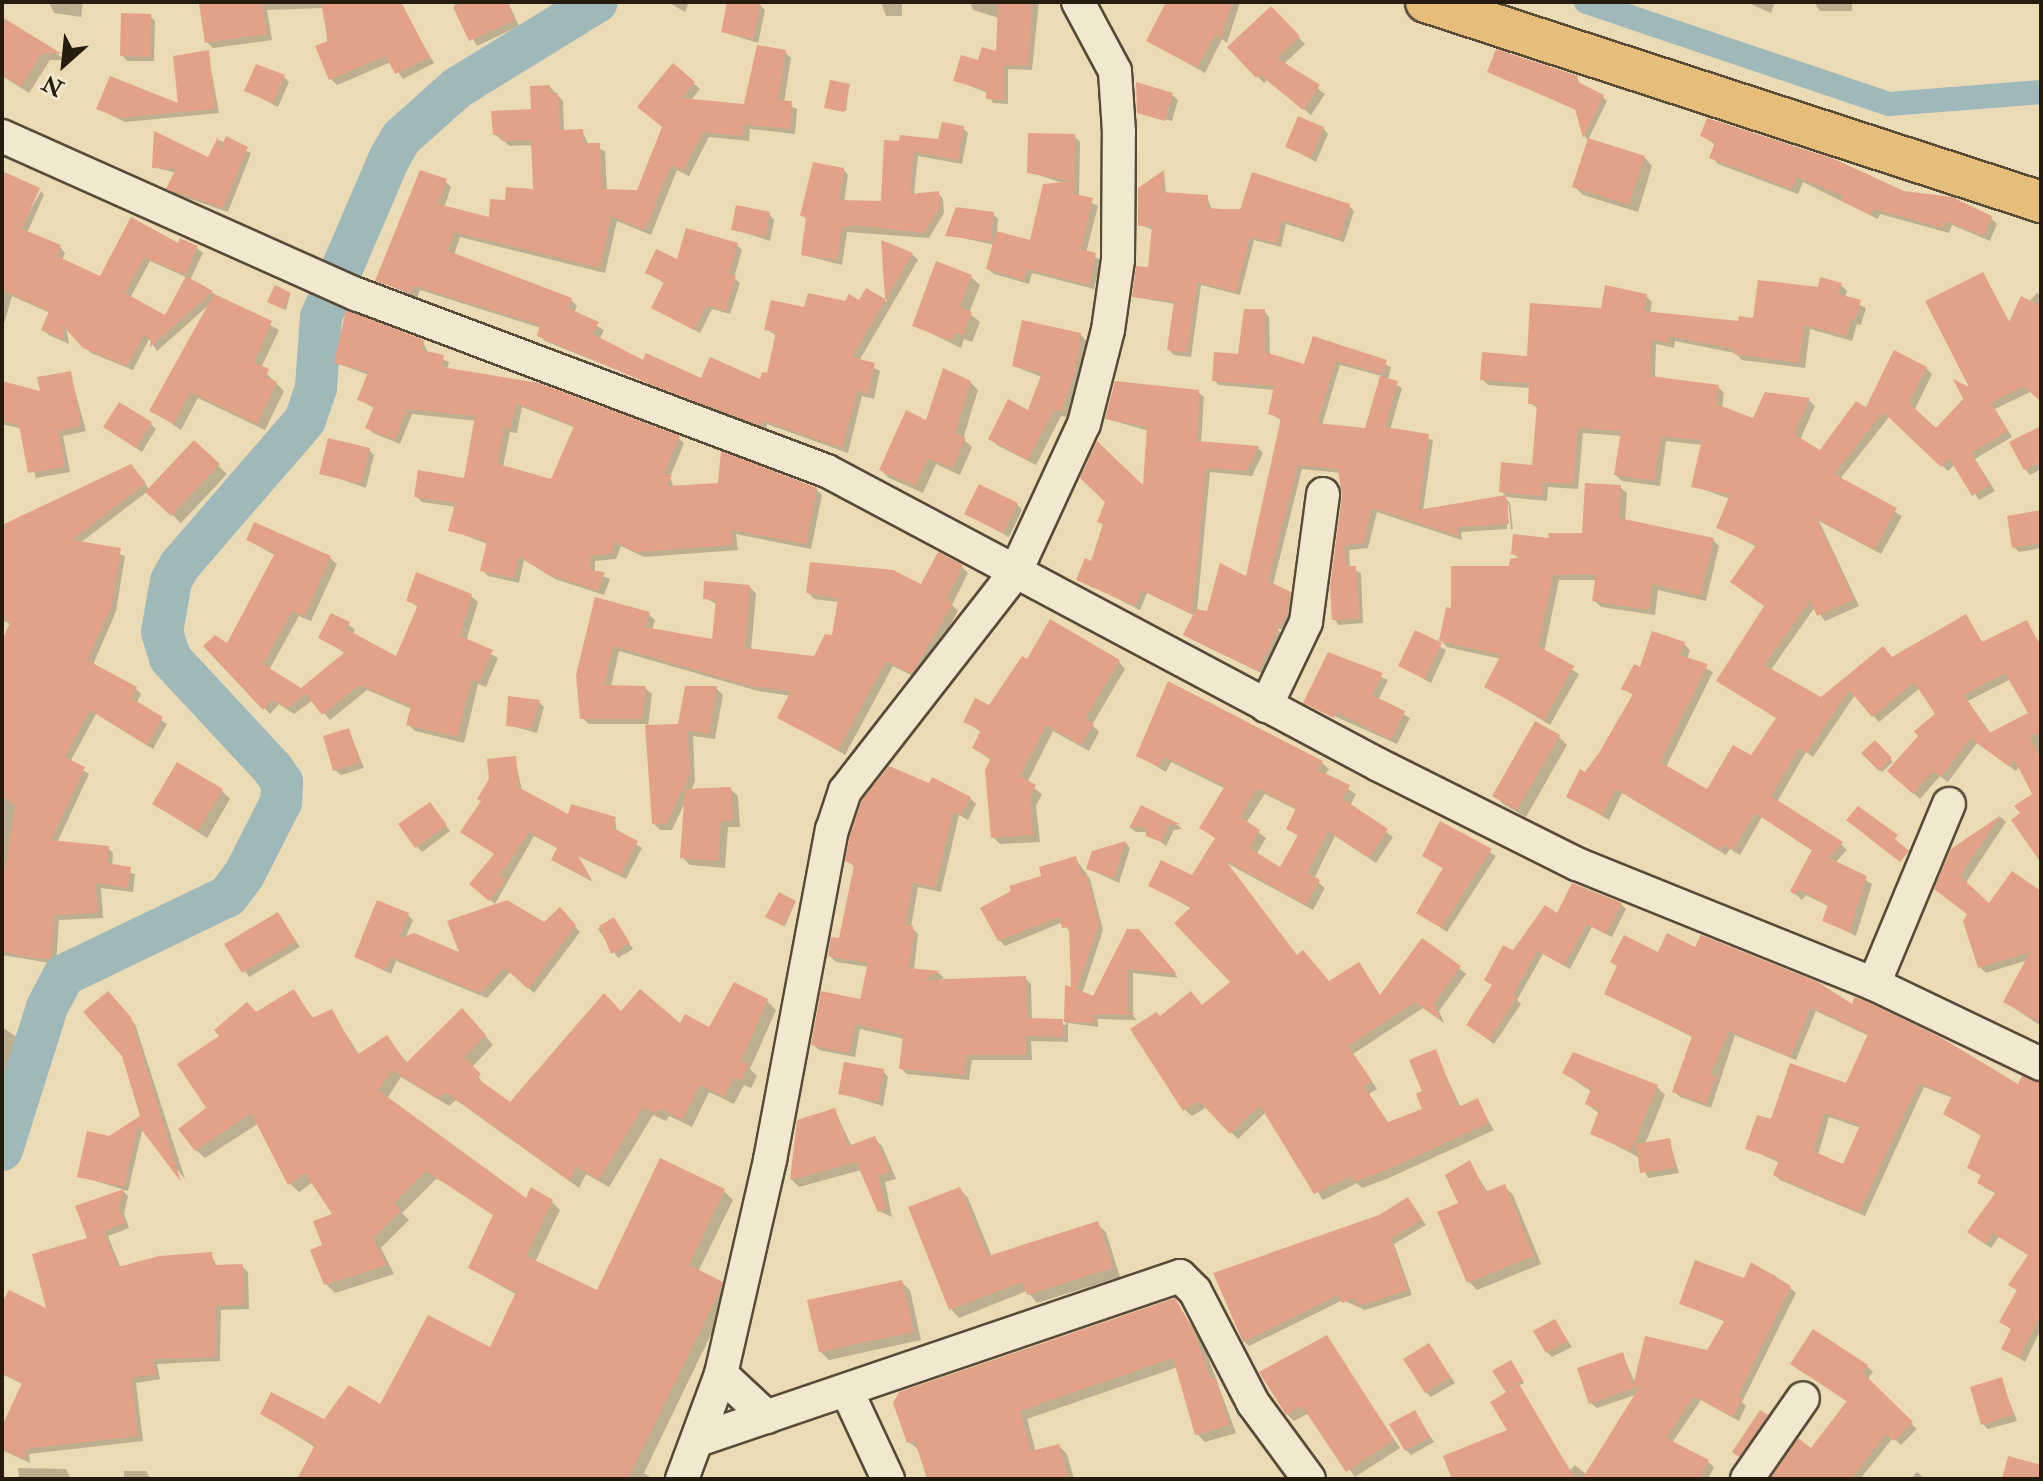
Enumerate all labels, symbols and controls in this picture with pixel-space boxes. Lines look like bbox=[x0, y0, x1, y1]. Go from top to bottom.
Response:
north arrow bbox=[24, 24, 104, 104]
text: N bbox=[38, 68, 68, 102]

